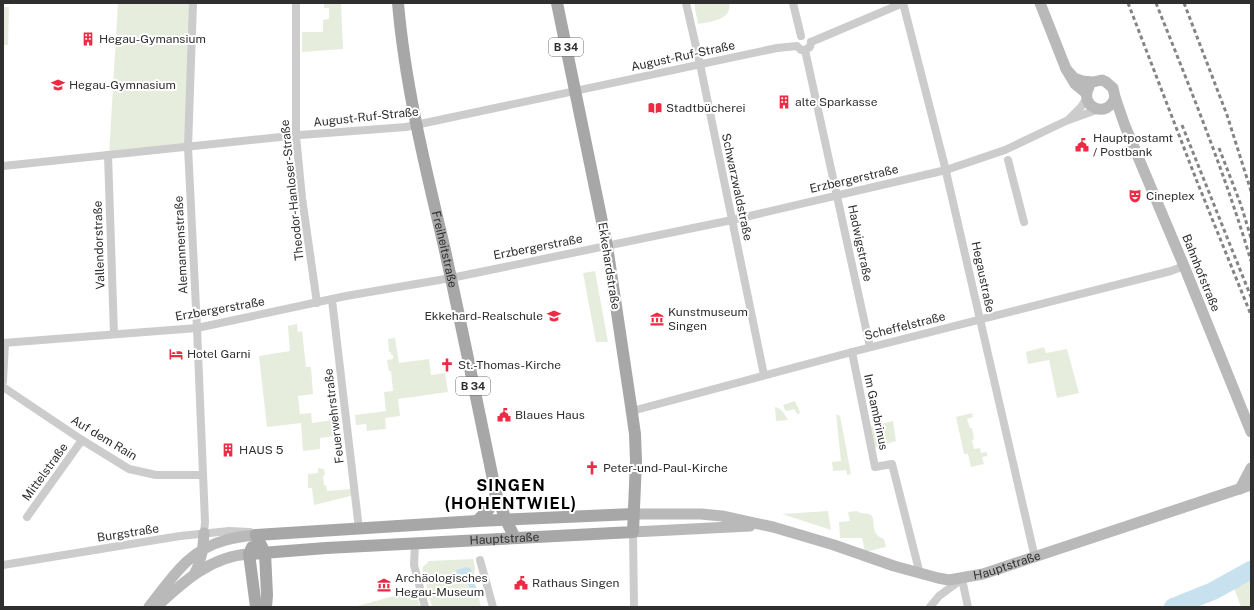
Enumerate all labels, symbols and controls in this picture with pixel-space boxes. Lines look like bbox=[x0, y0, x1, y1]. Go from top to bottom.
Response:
building icon: Hegau-Gymansium bbox=[80, 31, 96, 47]
place label: Hegau-Gymansium bbox=[99, 32, 206, 46]
road number: B 34 bbox=[549, 38, 583, 56]
street label: August-Ruf-Straße bbox=[630, 38, 736, 74]
school or university icon: Hegau-Gymnasium bbox=[50, 77, 66, 93]
place label: Hegau-Gymnasium bbox=[69, 78, 176, 92]
building icon: alte Sparkasse bbox=[776, 94, 792, 110]
place label: alte Sparkasse bbox=[795, 95, 878, 109]
library icon: Stadtbücherei bbox=[647, 100, 663, 116]
place label: Stadtbücherei bbox=[666, 101, 746, 115]
street label: August-Ruf-Straße bbox=[313, 104, 420, 129]
street label: Theodor-Hanloser-Straße bbox=[278, 119, 306, 261]
place label: Hauptpostamt / Postbank bbox=[1093, 131, 1174, 159]
street label: Schwarzwaldstraße bbox=[719, 132, 755, 242]
public building icon: Hauptpostamt / Postbank bbox=[1074, 137, 1090, 153]
street label: Erzbergerstraße bbox=[808, 162, 900, 196]
theatre icon: Cineplex bbox=[1127, 188, 1143, 204]
place label: Cineplex bbox=[1146, 189, 1195, 203]
street label: Alemannenstraße bbox=[171, 195, 191, 295]
street label: Vallendorstraße bbox=[90, 200, 108, 290]
street label: Hadwigstraße bbox=[845, 203, 875, 283]
street label: Freiheitstraße bbox=[429, 210, 460, 289]
street label: Ekkehardstraße bbox=[595, 221, 623, 311]
street label: Erzbergerstraße bbox=[492, 231, 584, 263]
street label: Bahnhofstraße bbox=[1179, 232, 1223, 314]
street label: Hegaustraße bbox=[969, 240, 997, 314]
street label: Erzbergerstraße bbox=[174, 294, 266, 324]
place label: Kunstmuseum Singen bbox=[668, 305, 748, 333]
school or university icon: Ekkehard-Realschule bbox=[546, 308, 562, 324]
place label: Ekkehard-Realschule bbox=[425, 309, 543, 323]
street label: Scheffelstraße bbox=[863, 309, 947, 343]
museum icon: Kunstmuseum Singen bbox=[649, 311, 665, 327]
hotel icon: Hotel Garni bbox=[168, 346, 184, 362]
place label: Hotel Garni bbox=[187, 347, 251, 361]
church icon: St.-Thomas-Kirche bbox=[439, 357, 455, 373]
place label: St.-Thomas-Kirche bbox=[458, 358, 561, 372]
street label: Feuerwehrstraße bbox=[321, 368, 347, 464]
street label: Im Gambrinus bbox=[861, 373, 891, 451]
road number: B 34 bbox=[456, 377, 490, 395]
public building icon: Blaues Haus bbox=[496, 407, 512, 423]
place label: Blaues Haus bbox=[515, 408, 585, 422]
street label: Auf dem Rain bbox=[68, 413, 140, 463]
street label: Mittelstraße bbox=[19, 440, 71, 504]
building icon: HAUS 5 bbox=[220, 442, 236, 458]
place label: HAUS 5 bbox=[239, 443, 284, 457]
church icon: Peter-und-Paul-Kirche bbox=[584, 460, 600, 476]
place label: Peter-und-Paul-Kirche bbox=[603, 461, 728, 475]
district label: SINGEN (HOHENTWIEL) bbox=[445, 476, 577, 513]
street label: Burgstraße bbox=[96, 521, 160, 545]
street label: Hauptstraße bbox=[469, 530, 540, 548]
street label: Hauptstraße bbox=[972, 548, 1043, 583]
place label: Archäologisches Hegau-Museum bbox=[395, 571, 488, 599]
public building icon: Rathaus Singen bbox=[513, 575, 529, 591]
place label: Rathaus Singen bbox=[532, 576, 620, 590]
museum icon: Archäologisches Hegau-Museum bbox=[376, 577, 392, 593]

